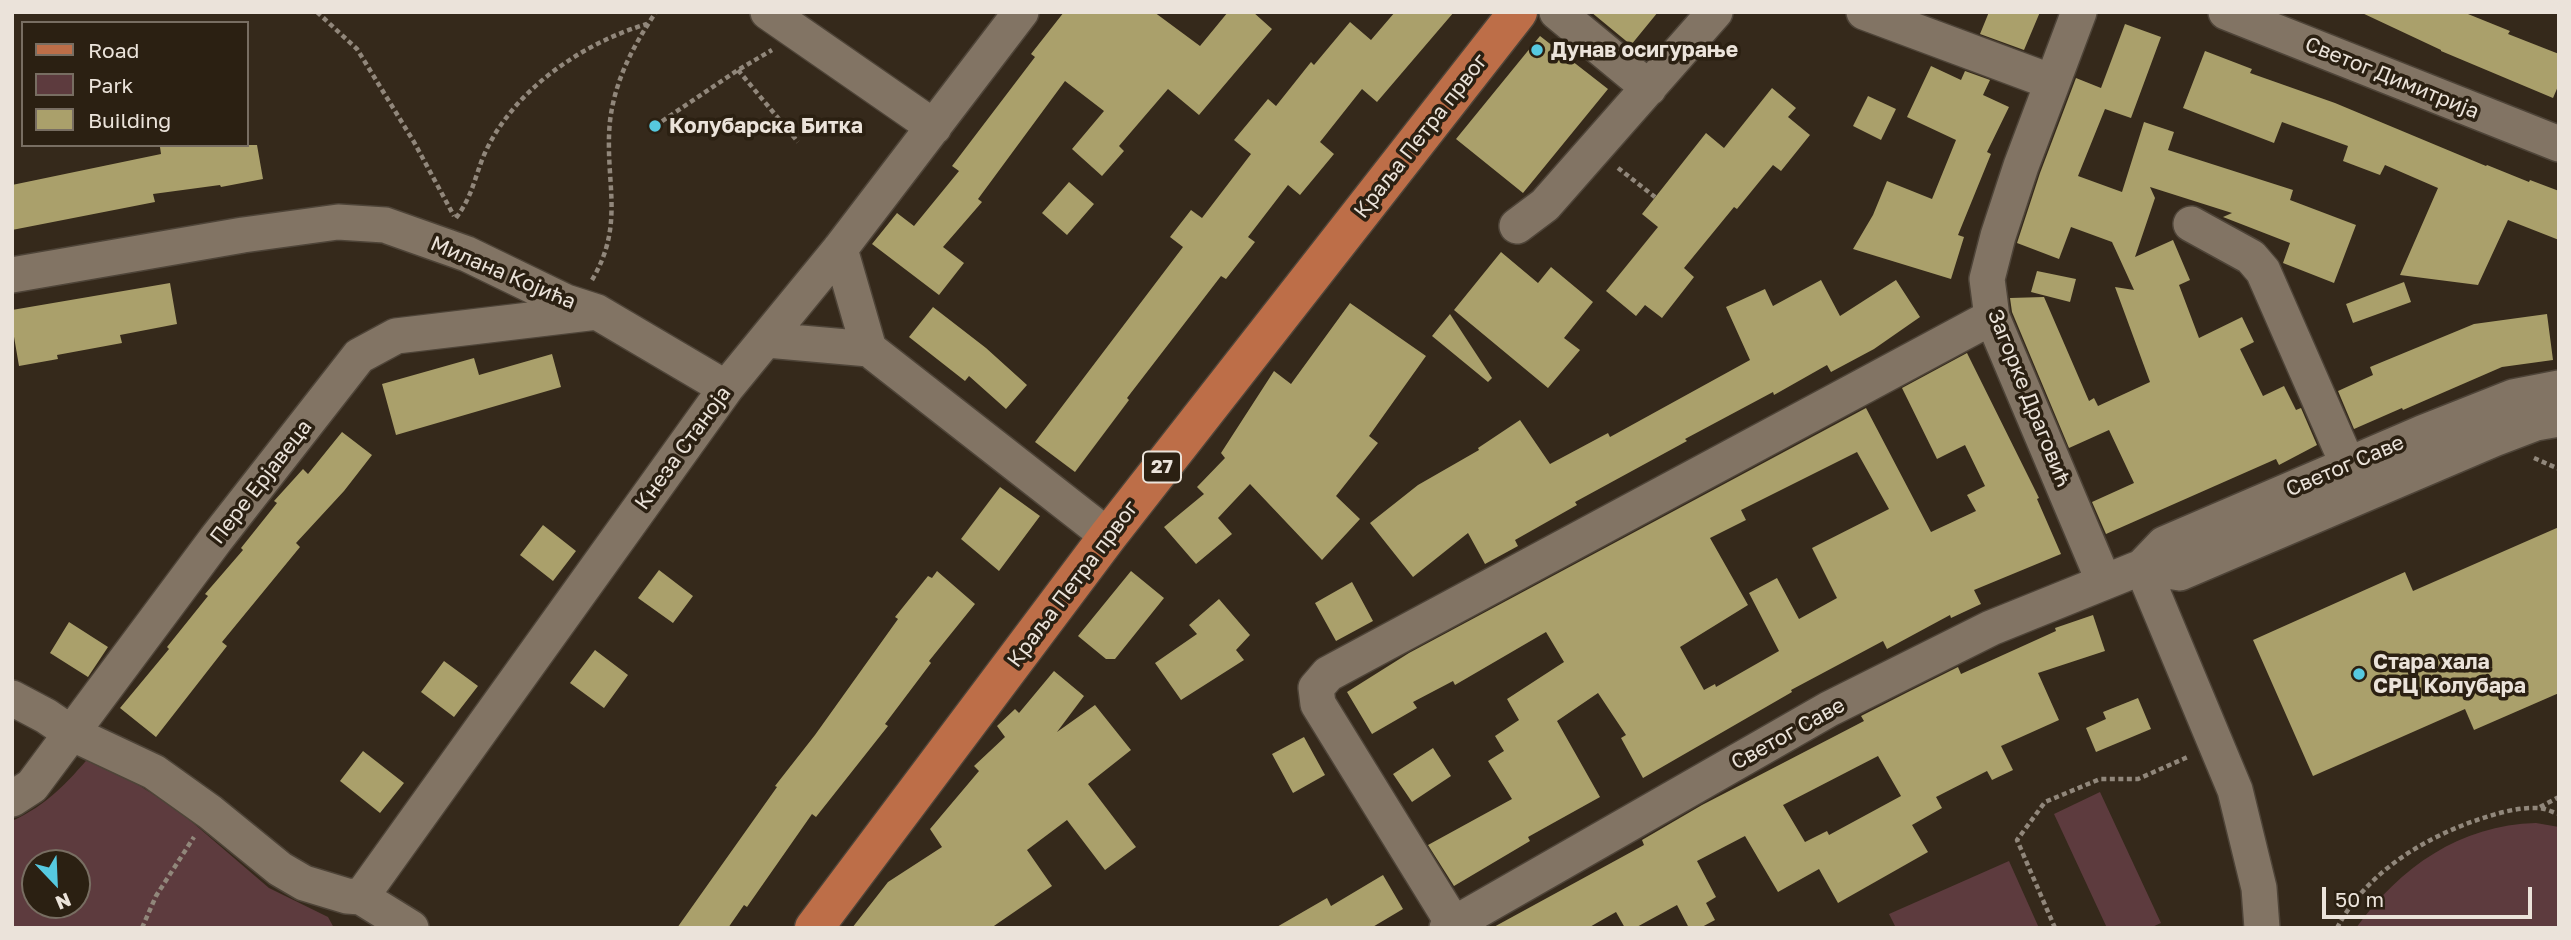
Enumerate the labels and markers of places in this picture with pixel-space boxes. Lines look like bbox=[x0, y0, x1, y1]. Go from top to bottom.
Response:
place label: Дунав осигурање bbox=[1551, 37, 1738, 63]
marker: Дунав осигурање bbox=[1529, 42, 1545, 58]
place label: Колубарска Битка bbox=[669, 113, 863, 139]
marker: Колубарска Битка bbox=[647, 118, 663, 134]
place label: Стара хала СРЦ Колубара bbox=[2373, 649, 2526, 699]
marker: Стара хала СРЦ Колубара bbox=[2351, 666, 2367, 682]

